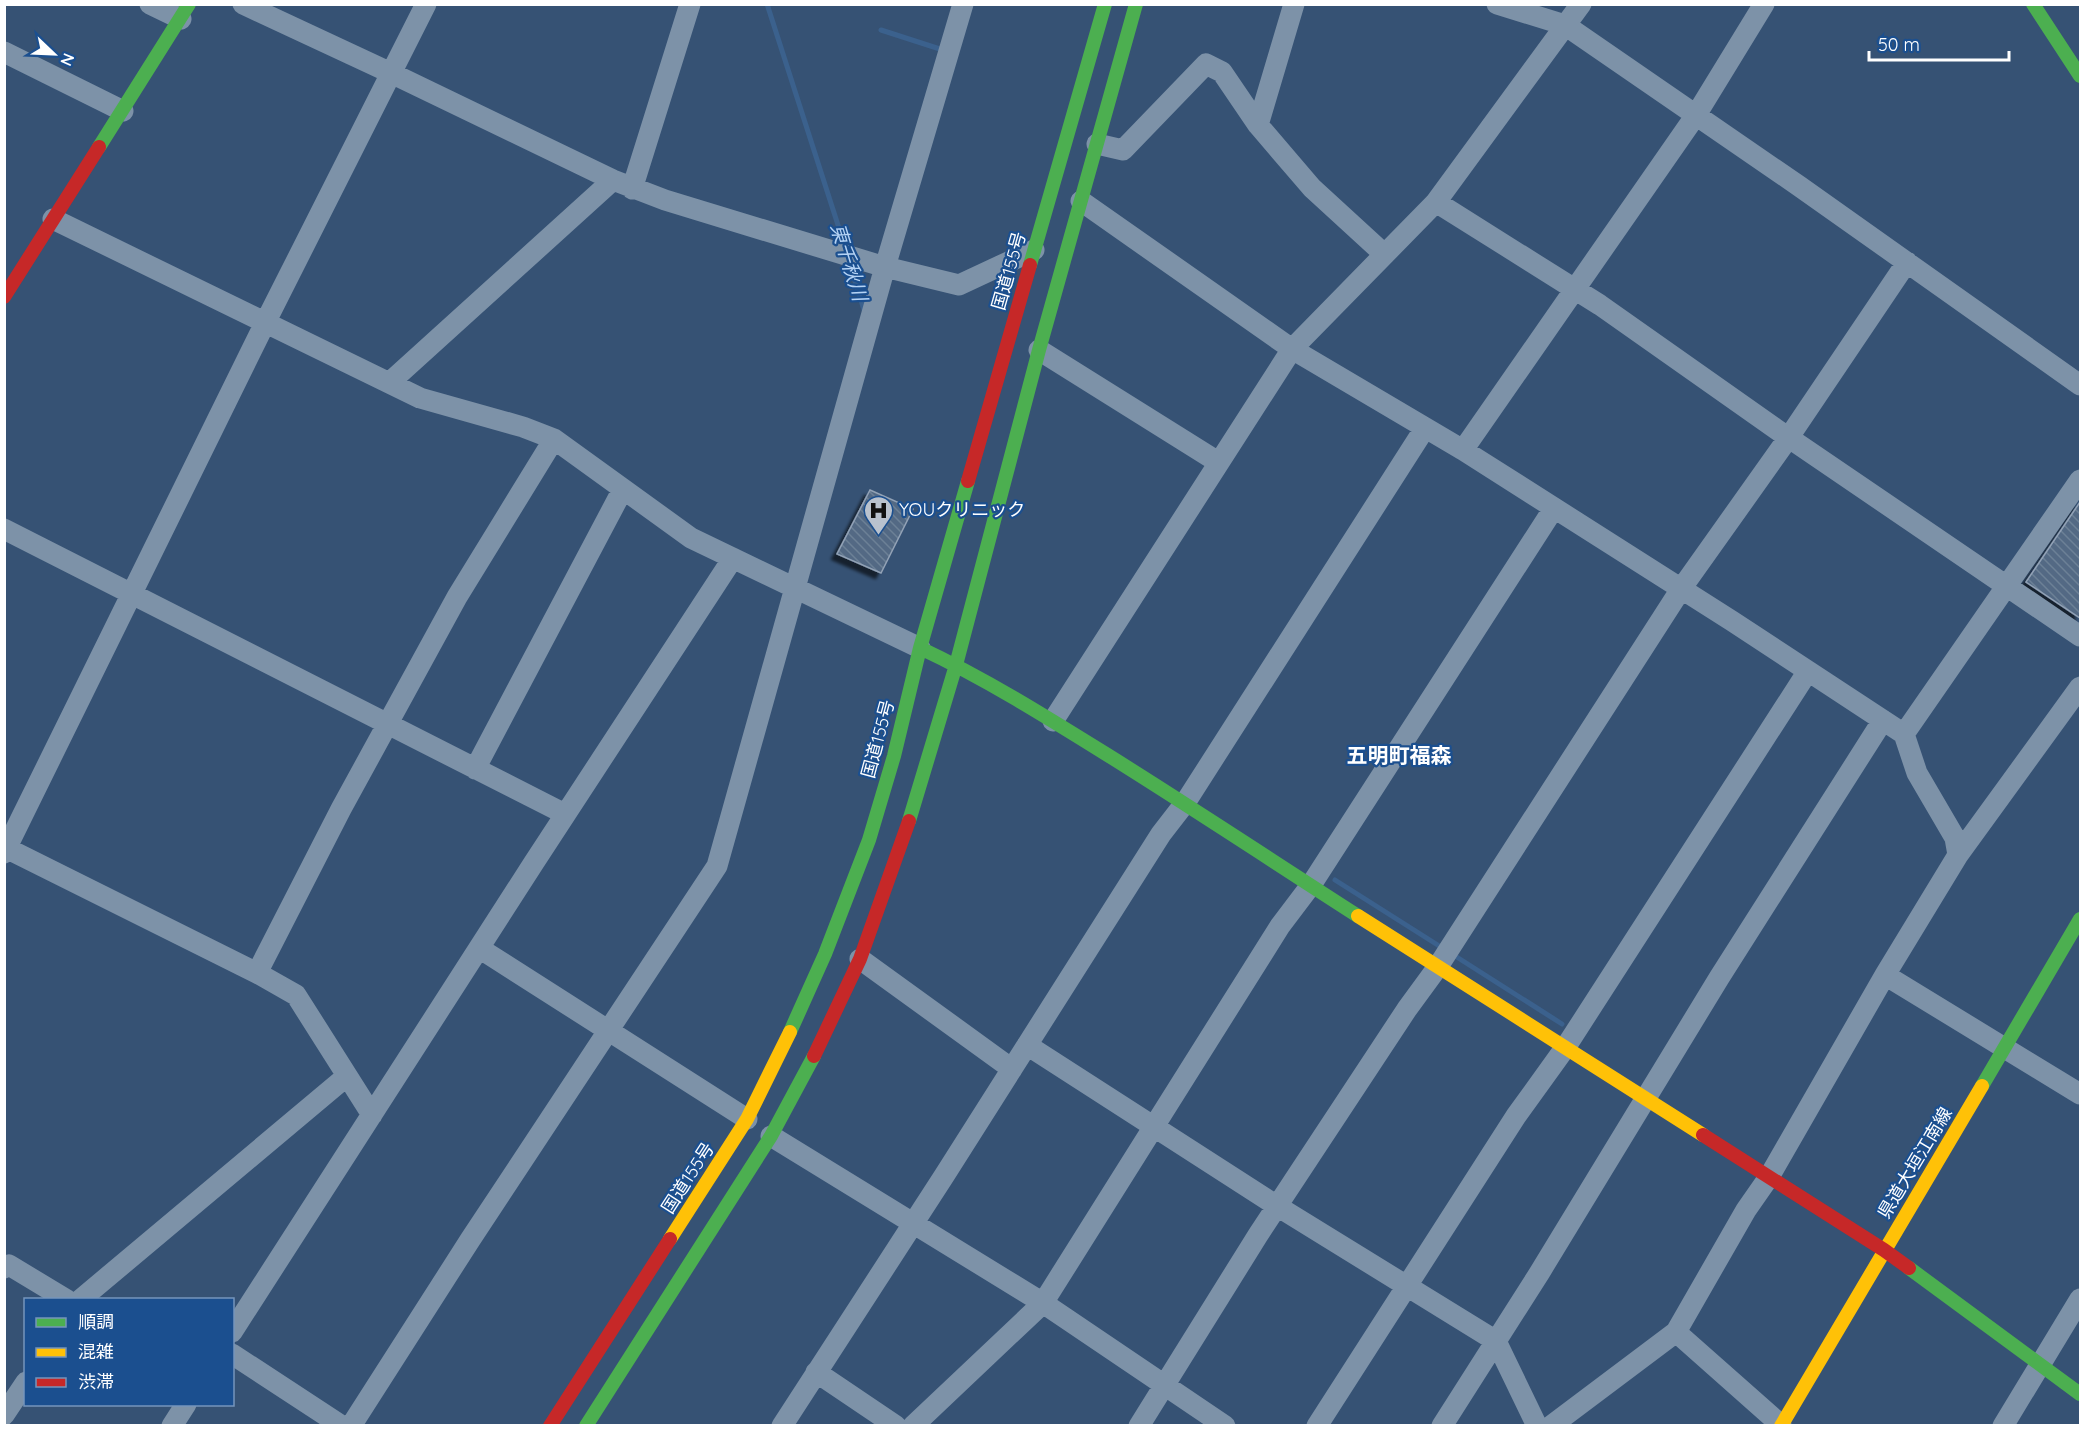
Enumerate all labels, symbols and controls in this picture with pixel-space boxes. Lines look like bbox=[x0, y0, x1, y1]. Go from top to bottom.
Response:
north arrow bbox=[24, 24, 84, 84]
scale bar bbox=[1869, 24, 2008, 62]
text: 50 m bbox=[1878, 33, 1920, 56]
text: N bbox=[56, 51, 79, 69]
water label: 東千秋川 bbox=[826, 220, 874, 306]
street label: 国道155号 bbox=[986, 229, 1031, 313]
hospital icon: YOUクリニック bbox=[862, 494, 894, 536]
place label: YOUクリニック bbox=[899, 498, 1025, 521]
street label: 国道155号 bbox=[856, 697, 899, 781]
district label: 五明町福森 bbox=[1347, 742, 1452, 768]
street label: 県道大垣江南線 bbox=[1872, 1103, 1957, 1223]
street label: 国道155号 bbox=[656, 1138, 719, 1218]
legend bbox=[24, 1298, 234, 1406]
text: 順調 bbox=[78, 1310, 114, 1333]
text: 混雑 bbox=[78, 1340, 114, 1363]
text: 渋滞 bbox=[78, 1370, 114, 1393]

